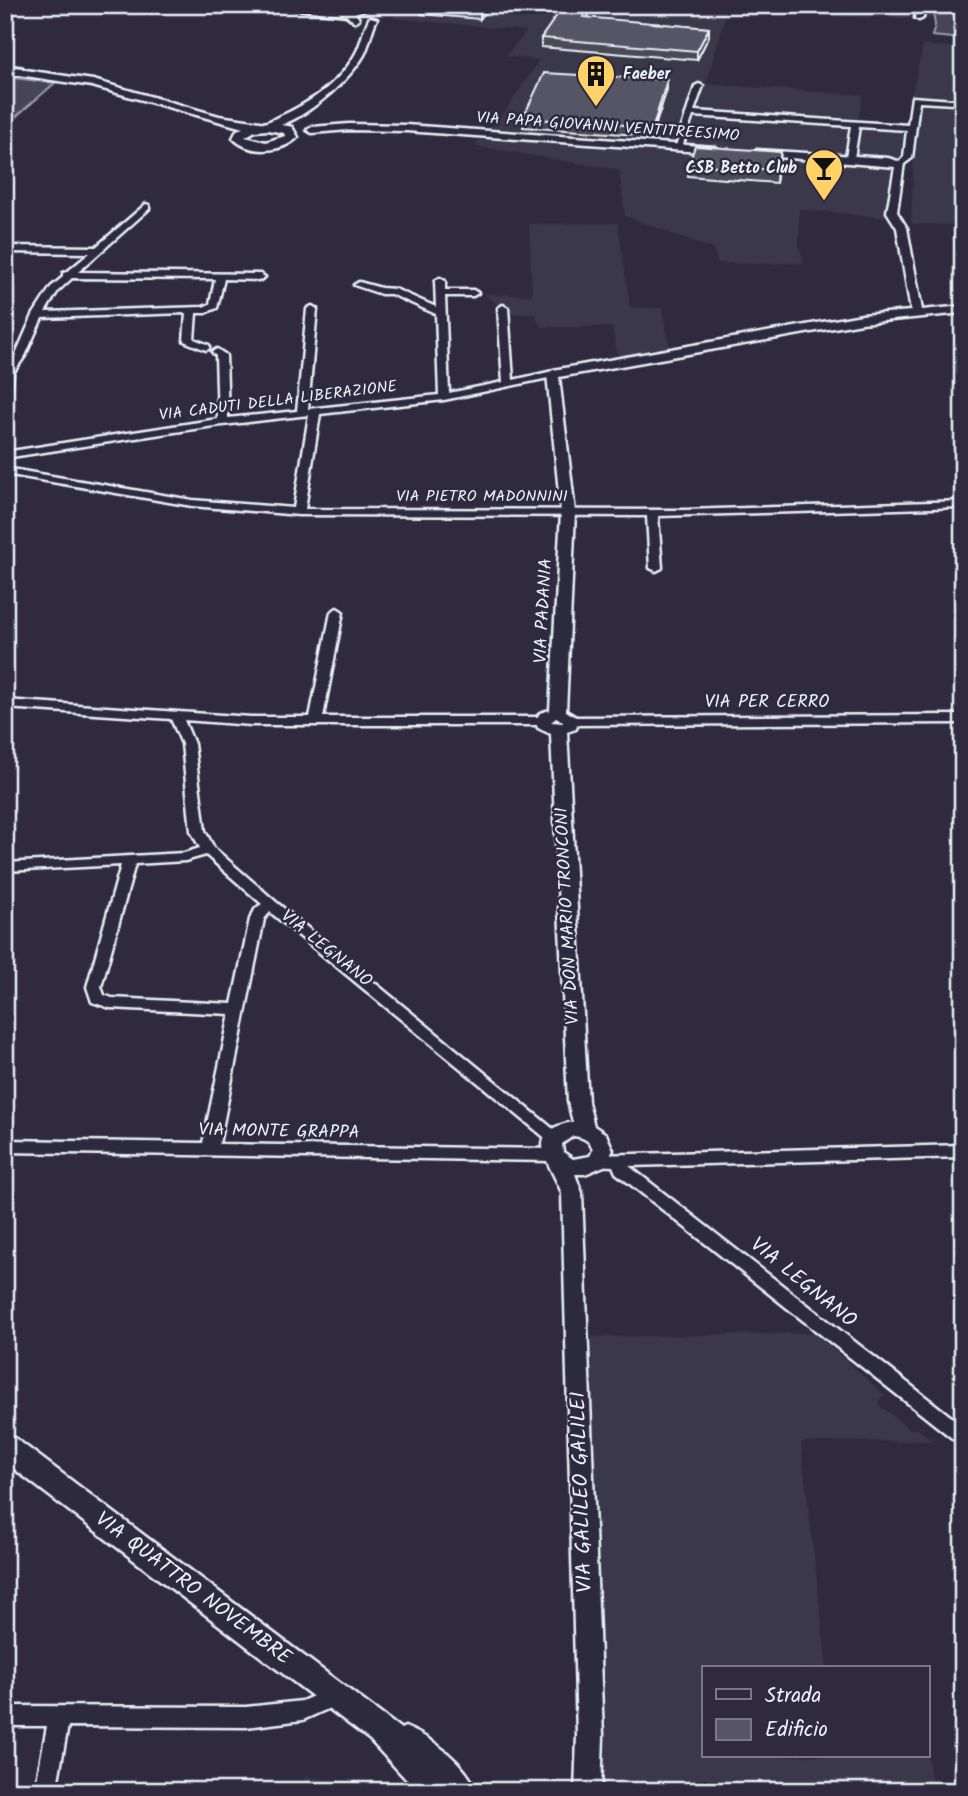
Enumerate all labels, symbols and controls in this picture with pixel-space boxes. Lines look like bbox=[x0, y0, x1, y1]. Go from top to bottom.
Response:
building icon: Faeber bbox=[575, 53, 617, 108]
place label: Faeber bbox=[623, 62, 672, 87]
street label: VIA PAPA GIOVANNI VENTITREESIMO bbox=[476, 105, 740, 149]
bar icon: CSB Betto Club bbox=[803, 147, 845, 202]
place label: CSB Betto Club bbox=[685, 156, 797, 181]
street label: VIA CADUTI DELLA LIBERAZIONE bbox=[158, 374, 399, 428]
street label: VIA PIETRO MADONNINI bbox=[396, 484, 568, 509]
street label: VIA PADANIA bbox=[527, 558, 561, 664]
street label: VIA PER CERRO bbox=[705, 688, 829, 717]
street label: VIA DON MARIO TRONCONI bbox=[548, 806, 588, 1026]
street label: VIA LEGNANO bbox=[274, 903, 378, 995]
street label: VIA MONTE GRAPPA bbox=[198, 1116, 360, 1148]
street label: VIA LEGNANO bbox=[742, 1229, 864, 1337]
street label: VIA GALILEO GALILEI bbox=[562, 1391, 602, 1593]
street label: VIA QUATTRO NOVEMBRE bbox=[88, 1504, 299, 1674]
legend bbox=[702, 1666, 930, 1758]
text: Strada bbox=[765, 1680, 821, 1713]
text: Edificio bbox=[765, 1714, 828, 1747]

